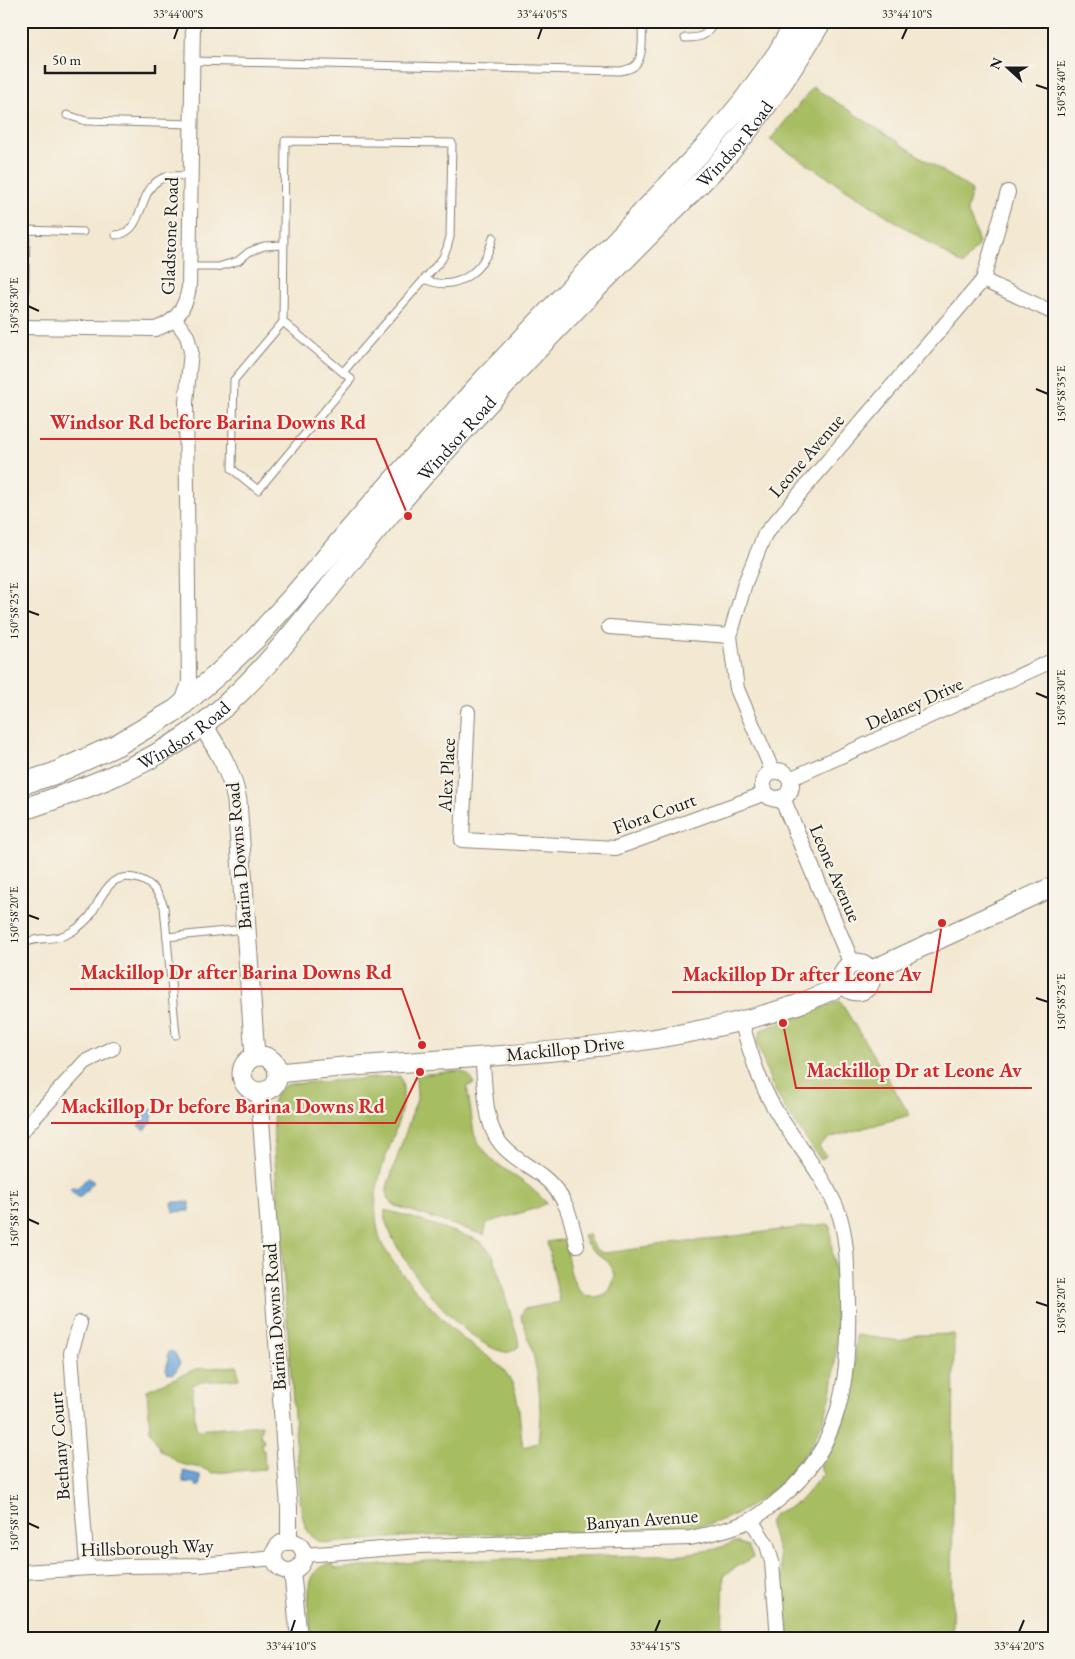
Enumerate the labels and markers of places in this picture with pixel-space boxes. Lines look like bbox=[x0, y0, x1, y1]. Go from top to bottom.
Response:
callout: Windsor Rd before Barina Downs Rd bbox=[40, 404, 376, 439]
callout: Mackillop Dr after Barina Downs Rd bbox=[70, 954, 402, 989]
callout: Mackillop Dr after Leone Av bbox=[672, 957, 931, 992]
callout: Mackillop Dr at Leone Av bbox=[796, 1053, 1032, 1088]
callout: Mackillop Dr before Barina Downs Rd bbox=[51, 1088, 395, 1123]

